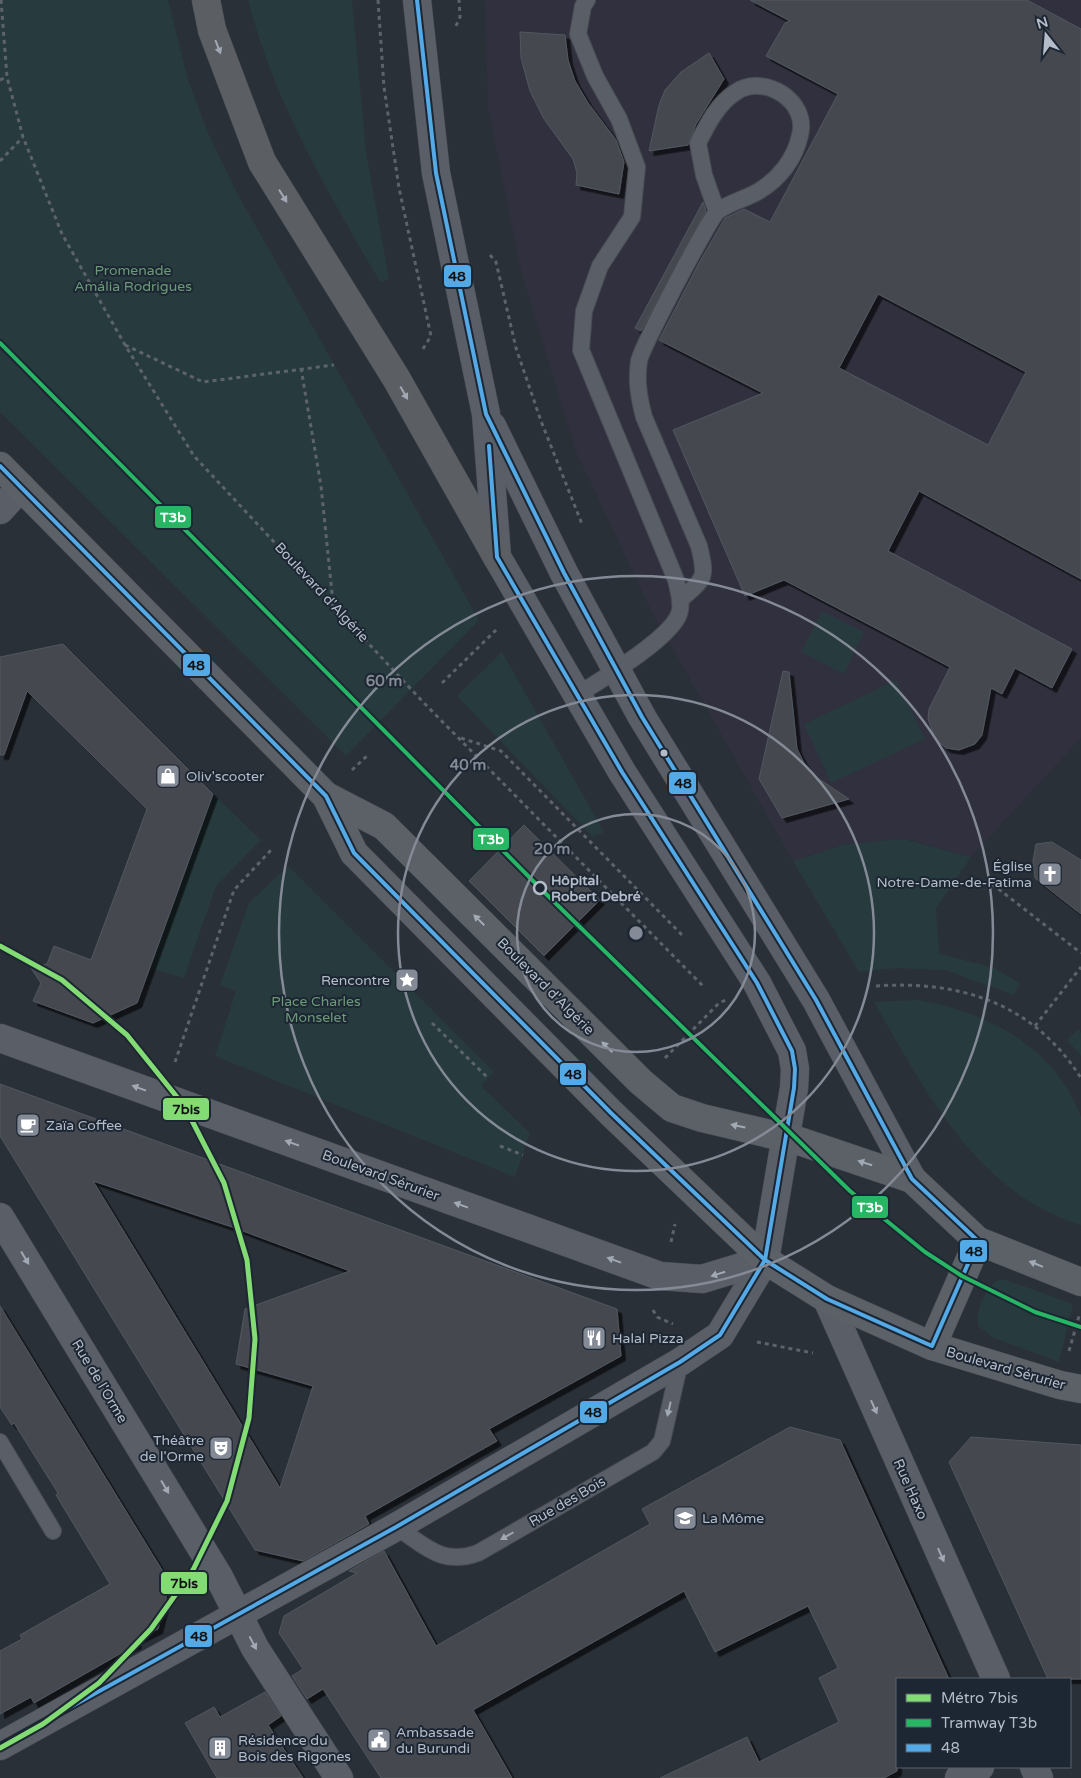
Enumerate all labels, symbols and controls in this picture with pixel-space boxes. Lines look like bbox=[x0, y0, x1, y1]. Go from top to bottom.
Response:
north arrow bbox=[1021, 10, 1071, 60]
text: N bbox=[1034, 13, 1050, 33]
one-way arrow bbox=[214, 40, 222, 55]
one-way arrow bbox=[278, 189, 287, 202]
park label: Promenade Amália Rodrigues bbox=[74, 262, 192, 295]
line badge: 48 bbox=[443, 264, 472, 288]
text: 48 bbox=[448, 268, 466, 285]
one-way arrow bbox=[400, 386, 409, 400]
line badge: T3b bbox=[154, 505, 192, 529]
text: T3b bbox=[159, 509, 186, 526]
street label: Boulevard d'Algérie bbox=[271, 539, 372, 646]
line badge: 48 bbox=[182, 653, 211, 677]
text: 48 bbox=[187, 657, 205, 674]
text: 60 m bbox=[366, 672, 402, 690]
unlabelled marker bbox=[659, 748, 669, 758]
text: 40 m bbox=[450, 756, 486, 774]
shop icon: Oliv'scooter bbox=[155, 763, 181, 789]
place label: Oliv'scooter bbox=[186, 768, 265, 785]
line badge: 48 bbox=[668, 771, 697, 795]
text: 48 bbox=[674, 775, 692, 792]
line badge: T3b bbox=[472, 827, 510, 851]
text: T3b bbox=[477, 831, 504, 848]
text: 20 m bbox=[534, 840, 570, 858]
place label: Église Notre-Dame-de-Fatima bbox=[876, 858, 1032, 891]
church icon: Église Notre-Dame-de-Fatima bbox=[1037, 861, 1063, 887]
place label: Hôpital Robert Debré bbox=[551, 872, 641, 905]
marker: Hôpital Robert Debré bbox=[533, 881, 547, 895]
one-way arrow bbox=[474, 914, 486, 926]
centre of rings bbox=[627, 924, 645, 942]
street label: Boulevard d'Algérie bbox=[494, 934, 598, 1038]
place icon: Rencontre bbox=[394, 967, 420, 993]
place label: Rencontre bbox=[321, 972, 390, 989]
park label: Place Charles Monselet bbox=[271, 993, 361, 1026]
one-way arrow bbox=[601, 1041, 613, 1053]
line badge: 48 bbox=[559, 1062, 587, 1086]
text: 48 bbox=[564, 1066, 582, 1083]
one-way arrow bbox=[132, 1084, 147, 1091]
line badge: 7bis bbox=[162, 1097, 210, 1121]
text: 7bis bbox=[172, 1101, 200, 1118]
cafe icon: Zaïa Coffee bbox=[15, 1112, 41, 1138]
place label: Zaïa Coffee bbox=[46, 1117, 122, 1134]
one-way arrow bbox=[731, 1122, 746, 1130]
one-way arrow bbox=[284, 1139, 299, 1147]
street label: Boulevard Sérurier bbox=[320, 1146, 442, 1205]
one-way arrow bbox=[858, 1159, 873, 1167]
line badge: T3b bbox=[851, 1195, 889, 1219]
text: T3b bbox=[856, 1199, 883, 1216]
one-way arrow bbox=[454, 1201, 469, 1208]
line badge: 48 bbox=[959, 1239, 988, 1263]
text: 48 bbox=[965, 1243, 983, 1260]
one-way arrow bbox=[21, 1252, 30, 1265]
one-way arrow bbox=[606, 1256, 621, 1264]
one-way arrow bbox=[1029, 1259, 1043, 1267]
one-way arrow bbox=[711, 1270, 726, 1278]
restaurant icon: Halal Pizza bbox=[581, 1325, 607, 1351]
place label: Halal Pizza bbox=[612, 1330, 684, 1347]
street label: Rue de l'Orme bbox=[68, 1336, 131, 1426]
street label: Boulevard Sérurier bbox=[944, 1343, 1068, 1394]
line badge: 48 bbox=[579, 1400, 608, 1424]
one-way arrow bbox=[871, 1400, 879, 1414]
one-way arrow bbox=[665, 1402, 673, 1417]
text: 48 bbox=[584, 1404, 602, 1421]
place label: Théâtre de l'Orme bbox=[140, 1432, 204, 1465]
theatre icon: Théâtre de l'Orme bbox=[208, 1435, 234, 1461]
street label: Rue Haxo bbox=[890, 1456, 931, 1522]
street label: Rue des Bois bbox=[526, 1473, 609, 1530]
one-way arrow bbox=[160, 1480, 169, 1493]
school or university icon: La Môme bbox=[672, 1505, 698, 1531]
place label: La Môme bbox=[702, 1510, 764, 1527]
one-way arrow bbox=[500, 1531, 513, 1540]
one-way arrow bbox=[937, 1548, 945, 1562]
line badge: 7bis bbox=[160, 1571, 208, 1595]
text: 7bis bbox=[170, 1575, 198, 1592]
line badge: 48 bbox=[184, 1624, 213, 1648]
text: 48 bbox=[190, 1628, 208, 1645]
one-way arrow bbox=[249, 1636, 257, 1651]
legend bbox=[896, 1678, 1071, 1768]
text: Métro 7bis bbox=[941, 1689, 1018, 1707]
text: Tramway T3b bbox=[941, 1714, 1037, 1732]
place label: Ambassade du Burundi bbox=[396, 1724, 474, 1757]
public building icon: Ambassade du Burundi bbox=[366, 1727, 392, 1753]
place label: Résidence du Bois des Rigones bbox=[238, 1732, 351, 1765]
building icon: Résidence du Bois des Rigones bbox=[207, 1735, 233, 1761]
text: 48 bbox=[941, 1739, 960, 1757]

